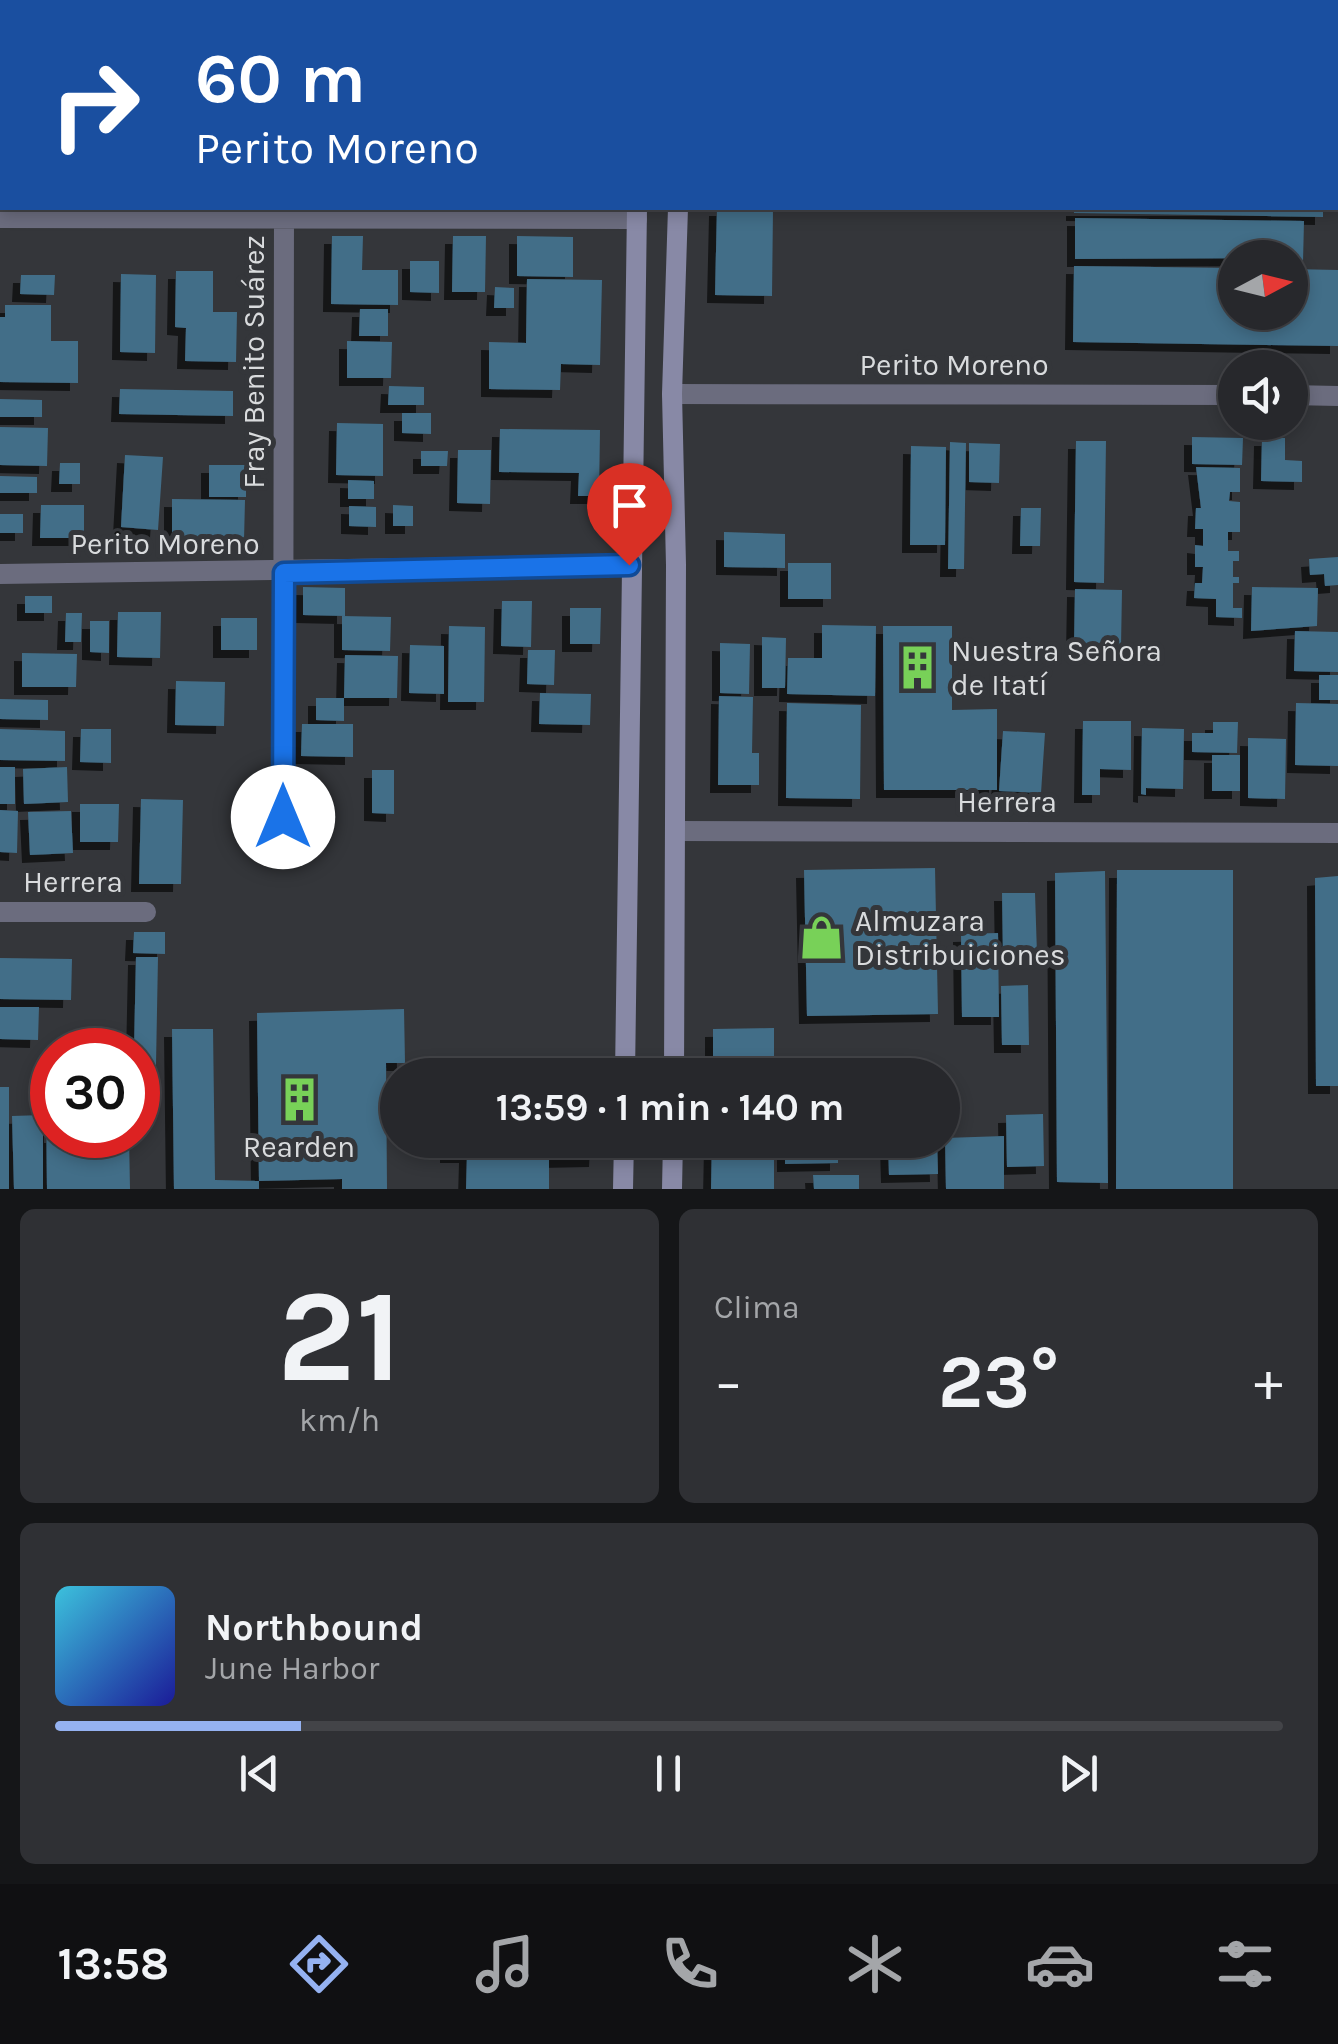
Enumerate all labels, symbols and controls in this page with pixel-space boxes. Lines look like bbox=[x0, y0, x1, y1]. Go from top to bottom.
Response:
text: 60 m bbox=[195, 38, 366, 120]
icon: right bbox=[30, 40, 160, 170]
text: Perito Moreno bbox=[195, 122, 479, 174]
street label: Fray Benito Suárez bbox=[236, 235, 272, 489]
north arrow bbox=[1218, 240, 1308, 330]
map controls bbox=[1218, 240, 1308, 440]
street label: Perito Moreno bbox=[859, 347, 1049, 383]
button: sound bbox=[1218, 350, 1308, 440]
pin bbox=[587, 463, 672, 566]
icon: arrive bbox=[602, 478, 657, 533]
street label: Perito Moreno bbox=[70, 526, 260, 562]
place label: Nuestra Señora de Itatí bbox=[951, 633, 1162, 703]
building icon: Nuestra Señora de Itatí bbox=[894, 644, 942, 692]
position arrow bbox=[231, 765, 335, 869]
street label: Herrera bbox=[957, 784, 1057, 820]
street label: Herrera bbox=[23, 864, 123, 900]
place label: Almuzara Distribuiciones bbox=[855, 903, 1066, 973]
shop icon: Almuzara Distribuiciones bbox=[798, 914, 846, 962]
speed limit sign: 30 bbox=[30, 1028, 160, 1158]
building icon: Rearden bbox=[275, 1076, 323, 1124]
text: 13:59 · 1 min · 140 m bbox=[496, 1085, 844, 1130]
place label: Rearden bbox=[243, 1129, 355, 1165]
text: 21 bbox=[277, 1261, 402, 1413]
text: Clima bbox=[714, 1289, 800, 1326]
text: 23° bbox=[938, 1338, 1059, 1426]
text: − bbox=[714, 1350, 743, 1414]
text: + bbox=[1254, 1350, 1283, 1414]
text: km/h bbox=[299, 1402, 380, 1439]
text: Northbound bbox=[205, 1605, 423, 1650]
text: June Harbor bbox=[205, 1650, 379, 1687]
icon: previous bbox=[232, 1746, 287, 1801]
icon: pause bbox=[641, 1746, 696, 1801]
icon: next bbox=[1051, 1746, 1106, 1801]
icon: directions bbox=[284, 1929, 354, 1999]
icon: music bbox=[470, 1929, 540, 1999]
icon: phone bbox=[655, 1929, 725, 1999]
icon: climate bbox=[840, 1929, 910, 1999]
icon: car bbox=[1025, 1929, 1095, 1999]
icon: filters bbox=[1210, 1929, 1280, 1999]
text: 13:58 bbox=[58, 1938, 169, 1990]

